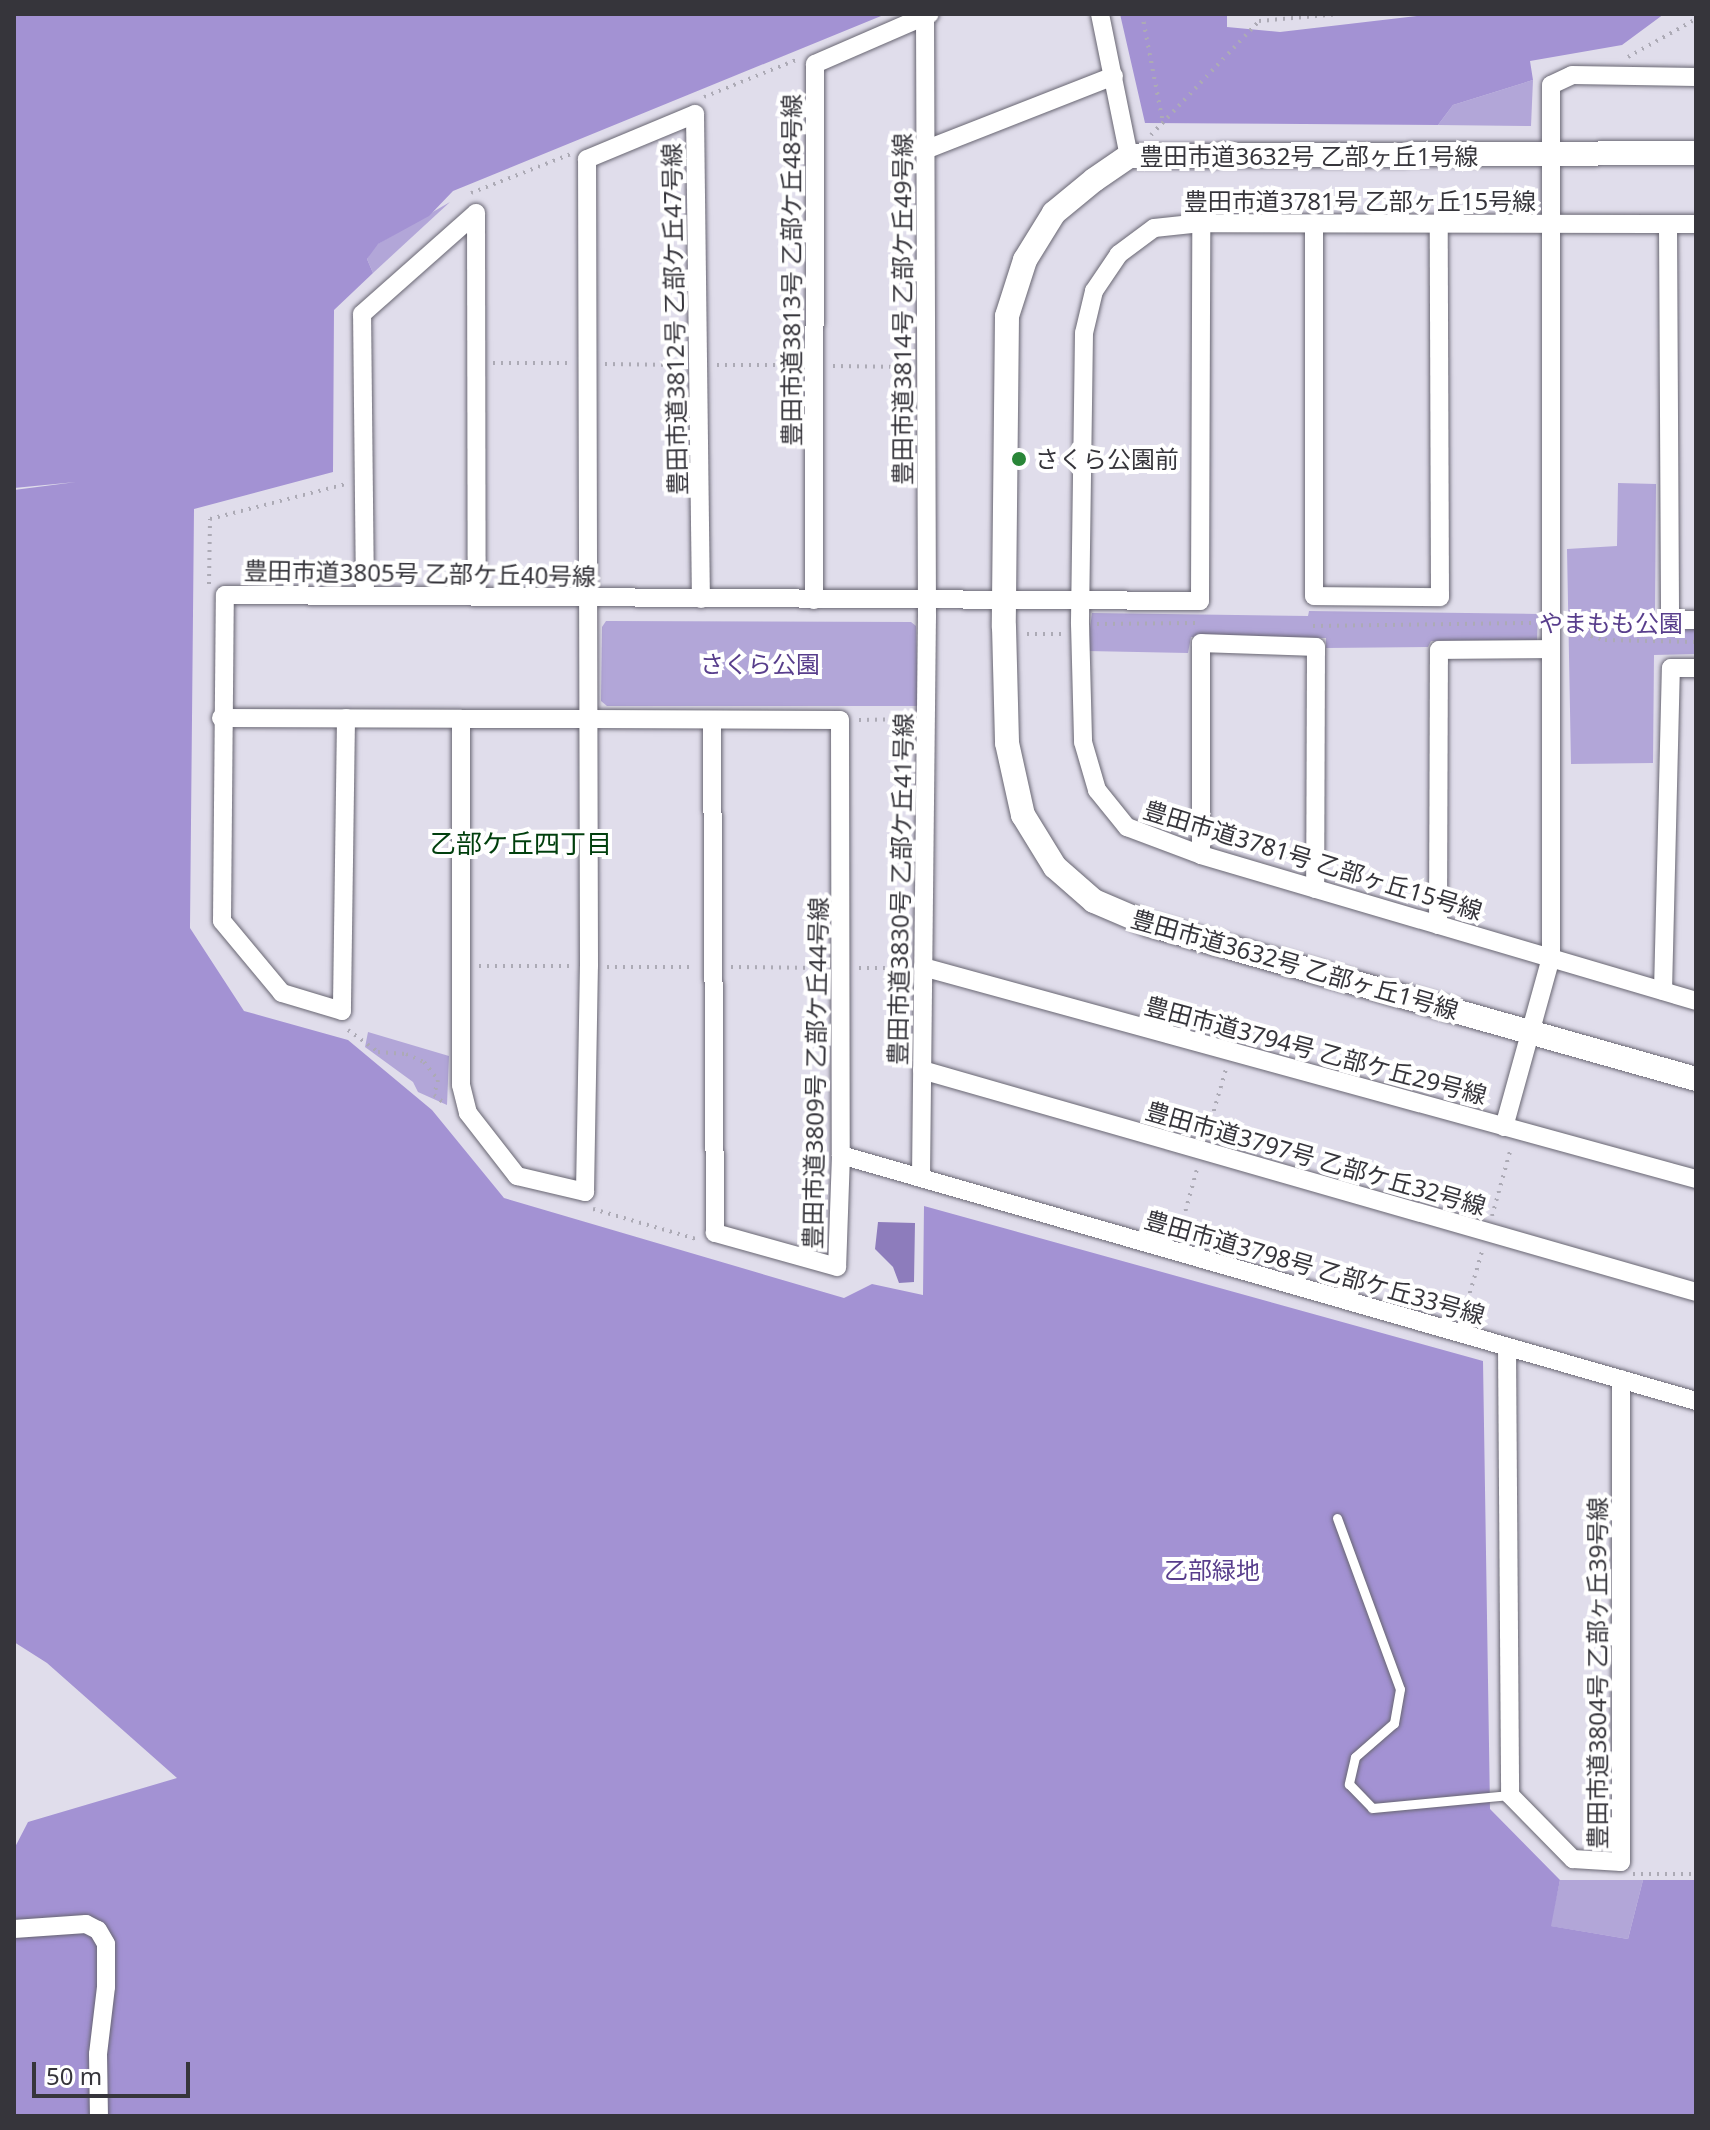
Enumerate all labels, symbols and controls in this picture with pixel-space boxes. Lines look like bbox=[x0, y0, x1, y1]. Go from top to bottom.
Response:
street label: 豊田市道3813号 乙部ケ丘48号線 bbox=[777, 94, 805, 446]
street label: 豊田市道3814号 乙部ケ丘49号線 bbox=[888, 133, 916, 485]
street label: 豊田市道3812号 乙部ケ丘47号線 bbox=[657, 142, 691, 496]
street label: 豊田市道3632号 乙部ヶ丘1号線 bbox=[1140, 142, 1478, 170]
street label: 豊田市道3781号 乙部ヶ丘15号線 bbox=[1184, 187, 1536, 215]
place label: さくら公園前 bbox=[1035, 445, 1179, 473]
marker: さくら公園前 bbox=[1010, 450, 1028, 468]
street label: 豊田市道3805号 乙部ケ丘40号線 bbox=[243, 556, 597, 590]
park label: やまもも公園 bbox=[1539, 609, 1683, 637]
park label: さくら公園 bbox=[700, 650, 820, 678]
street label: 豊田市道3830号 乙部ケ丘41号線 bbox=[883, 712, 917, 1066]
street label: 豊田市道3781号 乙部ヶ丘15号線 bbox=[1140, 795, 1486, 925]
district label: 乙部ケ丘四丁目 bbox=[430, 828, 612, 860]
street label: 豊田市道3809号 乙部ケ丘44号線 bbox=[798, 896, 832, 1250]
street label: 豊田市道3632号 乙部ヶ丘1号線 bbox=[1128, 903, 1462, 1025]
street label: 豊田市道3794号 乙部ケ丘29号線 bbox=[1142, 990, 1490, 1110]
street label: 豊田市道3797号 乙部ケ丘32号線 bbox=[1143, 1096, 1489, 1220]
street label: 豊田市道3798号 乙部ケ丘33号線 bbox=[1142, 1205, 1488, 1329]
street label: 豊田市道3804号 乙部ヶ丘39号線 bbox=[1583, 1497, 1611, 1849]
park label: 乙部緑地 bbox=[1164, 1556, 1260, 1584]
scale bar bbox=[36, 2046, 194, 2096]
text: 50 m bbox=[46, 2059, 102, 2092]

